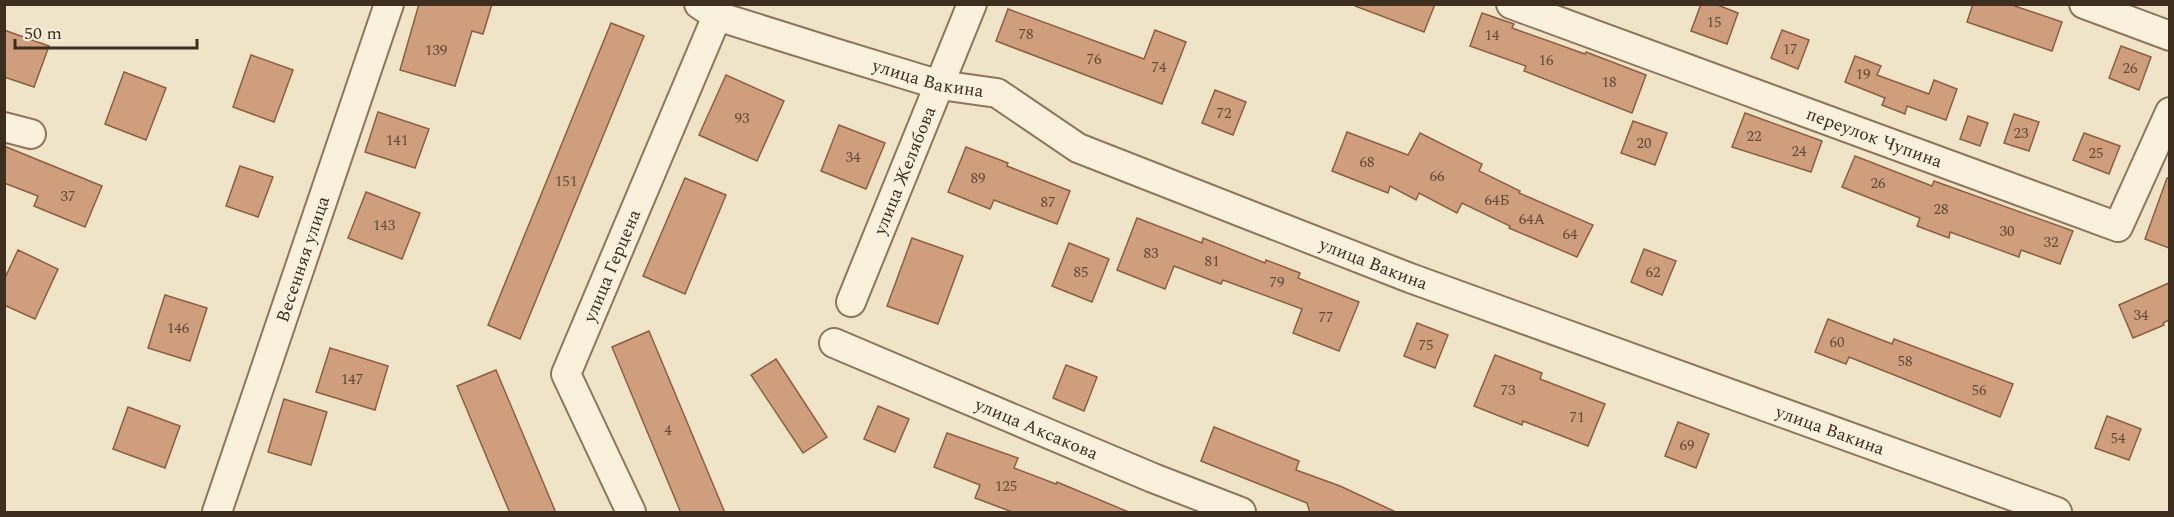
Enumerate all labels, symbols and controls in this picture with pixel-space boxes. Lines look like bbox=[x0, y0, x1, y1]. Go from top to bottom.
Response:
house number: 15 bbox=[1706, 11, 1722, 34]
scale bar bbox=[15, 12, 196, 50]
text: 50 m bbox=[24, 20, 62, 47]
house number: 78 bbox=[1018, 23, 1034, 46]
house number: 14 bbox=[1484, 24, 1500, 47]
house number: 17 bbox=[1782, 38, 1798, 61]
house number: 139 bbox=[425, 39, 447, 62]
house number: 76 bbox=[1086, 48, 1102, 71]
house number: 16 bbox=[1538, 49, 1554, 72]
street label: улица Вакина bbox=[868, 52, 986, 105]
house number: 74 bbox=[1151, 56, 1167, 79]
house number: 26 bbox=[2122, 57, 2138, 80]
house number: 19 bbox=[1855, 63, 1871, 86]
house number: 18 bbox=[1601, 71, 1617, 94]
street label: переулок Чупина bbox=[1802, 101, 1946, 175]
street label: улица Желябова bbox=[866, 102, 943, 240]
house number: 72 bbox=[1216, 102, 1232, 125]
house number: 93 bbox=[734, 107, 750, 130]
house number: 23 bbox=[2013, 122, 2029, 145]
house number: 22 bbox=[1746, 125, 1762, 148]
house number: 141 bbox=[386, 129, 408, 152]
house number: 20 bbox=[1636, 132, 1652, 155]
house number: 24 bbox=[1791, 140, 1807, 163]
house number: 25 bbox=[2088, 142, 2104, 165]
house number: 34 bbox=[845, 146, 861, 169]
house number: 68 bbox=[1359, 151, 1375, 174]
house number: 66 bbox=[1429, 165, 1445, 188]
house number: 89 bbox=[970, 167, 986, 190]
house number: 151 bbox=[555, 170, 577, 193]
house number: 26 bbox=[1870, 172, 1886, 195]
house number: 37 bbox=[60, 185, 76, 208]
house number: 64Б bbox=[1484, 189, 1510, 212]
house number: 87 bbox=[1040, 191, 1056, 214]
street label: Весенняя улица bbox=[269, 192, 337, 326]
house number: 28 bbox=[1933, 198, 1949, 221]
street label: улица Герцена bbox=[576, 205, 648, 328]
house number: 64А bbox=[1519, 208, 1545, 231]
house number: 143 bbox=[373, 214, 396, 237]
house number: 30 bbox=[1999, 220, 2015, 243]
house number: 64 bbox=[1562, 223, 1578, 246]
street label: улица Вакина bbox=[1314, 230, 1431, 297]
house number: 32 bbox=[2043, 231, 2059, 254]
house number: 83 bbox=[1143, 242, 1159, 265]
house number: 81 bbox=[1204, 250, 1220, 273]
house number: 85 bbox=[1073, 261, 1089, 284]
house number: 62 bbox=[1645, 261, 1661, 284]
house number: 79 bbox=[1269, 271, 1285, 294]
house number: 34 bbox=[2133, 304, 2149, 327]
house number: 77 bbox=[1318, 306, 1334, 329]
house number: 146 bbox=[167, 317, 190, 340]
house number: 60 bbox=[1829, 331, 1845, 354]
house number: 75 bbox=[1418, 334, 1434, 357]
house number: 58 bbox=[1897, 350, 1913, 373]
house number: 147 bbox=[341, 368, 363, 391]
house number: 73 bbox=[1500, 379, 1516, 402]
house number: 56 bbox=[1971, 379, 1987, 402]
street label: улица Аксакова bbox=[970, 391, 1102, 467]
street label: улица Вакина bbox=[1771, 398, 1889, 463]
house number: 71 bbox=[1569, 406, 1585, 429]
house number: 4 bbox=[664, 419, 672, 442]
house number: 54 bbox=[2110, 427, 2126, 450]
house number: 69 bbox=[1679, 434, 1695, 457]
house number: 125 bbox=[995, 475, 1017, 498]

